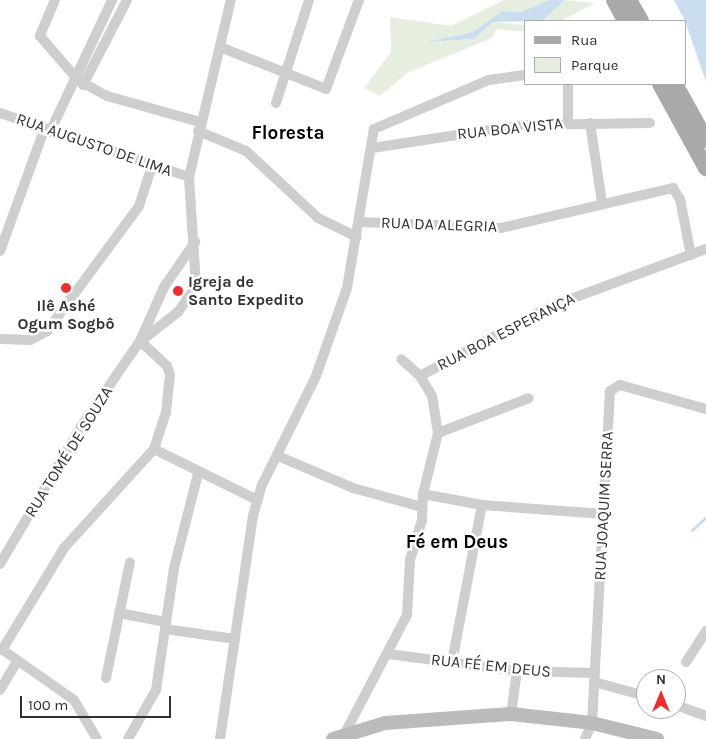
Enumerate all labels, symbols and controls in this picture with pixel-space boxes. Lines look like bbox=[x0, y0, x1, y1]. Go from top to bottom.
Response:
legend bbox=[524, 20, 686, 85]
text: Rua bbox=[571, 31, 598, 49]
text: Parque bbox=[571, 56, 619, 74]
street label: RUA AUGUSTO DE LIMA bbox=[14, 109, 174, 181]
street label: RUA BOA VISTA bbox=[456, 114, 564, 144]
district label: Floresta bbox=[251, 123, 325, 145]
street label: RUA DA ALEGRIA bbox=[381, 213, 497, 237]
place label: Igreja de Santo Expedito bbox=[188, 272, 304, 310]
marker: Ilê Ashé Ogum Sogbô bbox=[60, 282, 72, 294]
marker: Igreja de Santo Expedito bbox=[172, 285, 184, 297]
street label: RUA BOA ESPERANÇA bbox=[434, 289, 578, 375]
place label: Ilê Ashé Ogum Sogbô bbox=[18, 296, 114, 334]
street label: RUA TOMÉ DE SOUZA bbox=[21, 383, 117, 521]
street label: RUA JOAQUIM SERRA bbox=[591, 431, 617, 581]
district label: Fé em Deus bbox=[406, 532, 508, 554]
street label: RUA FÉ EM DEUS bbox=[430, 650, 552, 682]
north arrow bbox=[636, 669, 686, 719]
text: N bbox=[656, 671, 666, 688]
scale bar bbox=[22, 686, 174, 718]
text: 100 m bbox=[28, 696, 68, 714]

